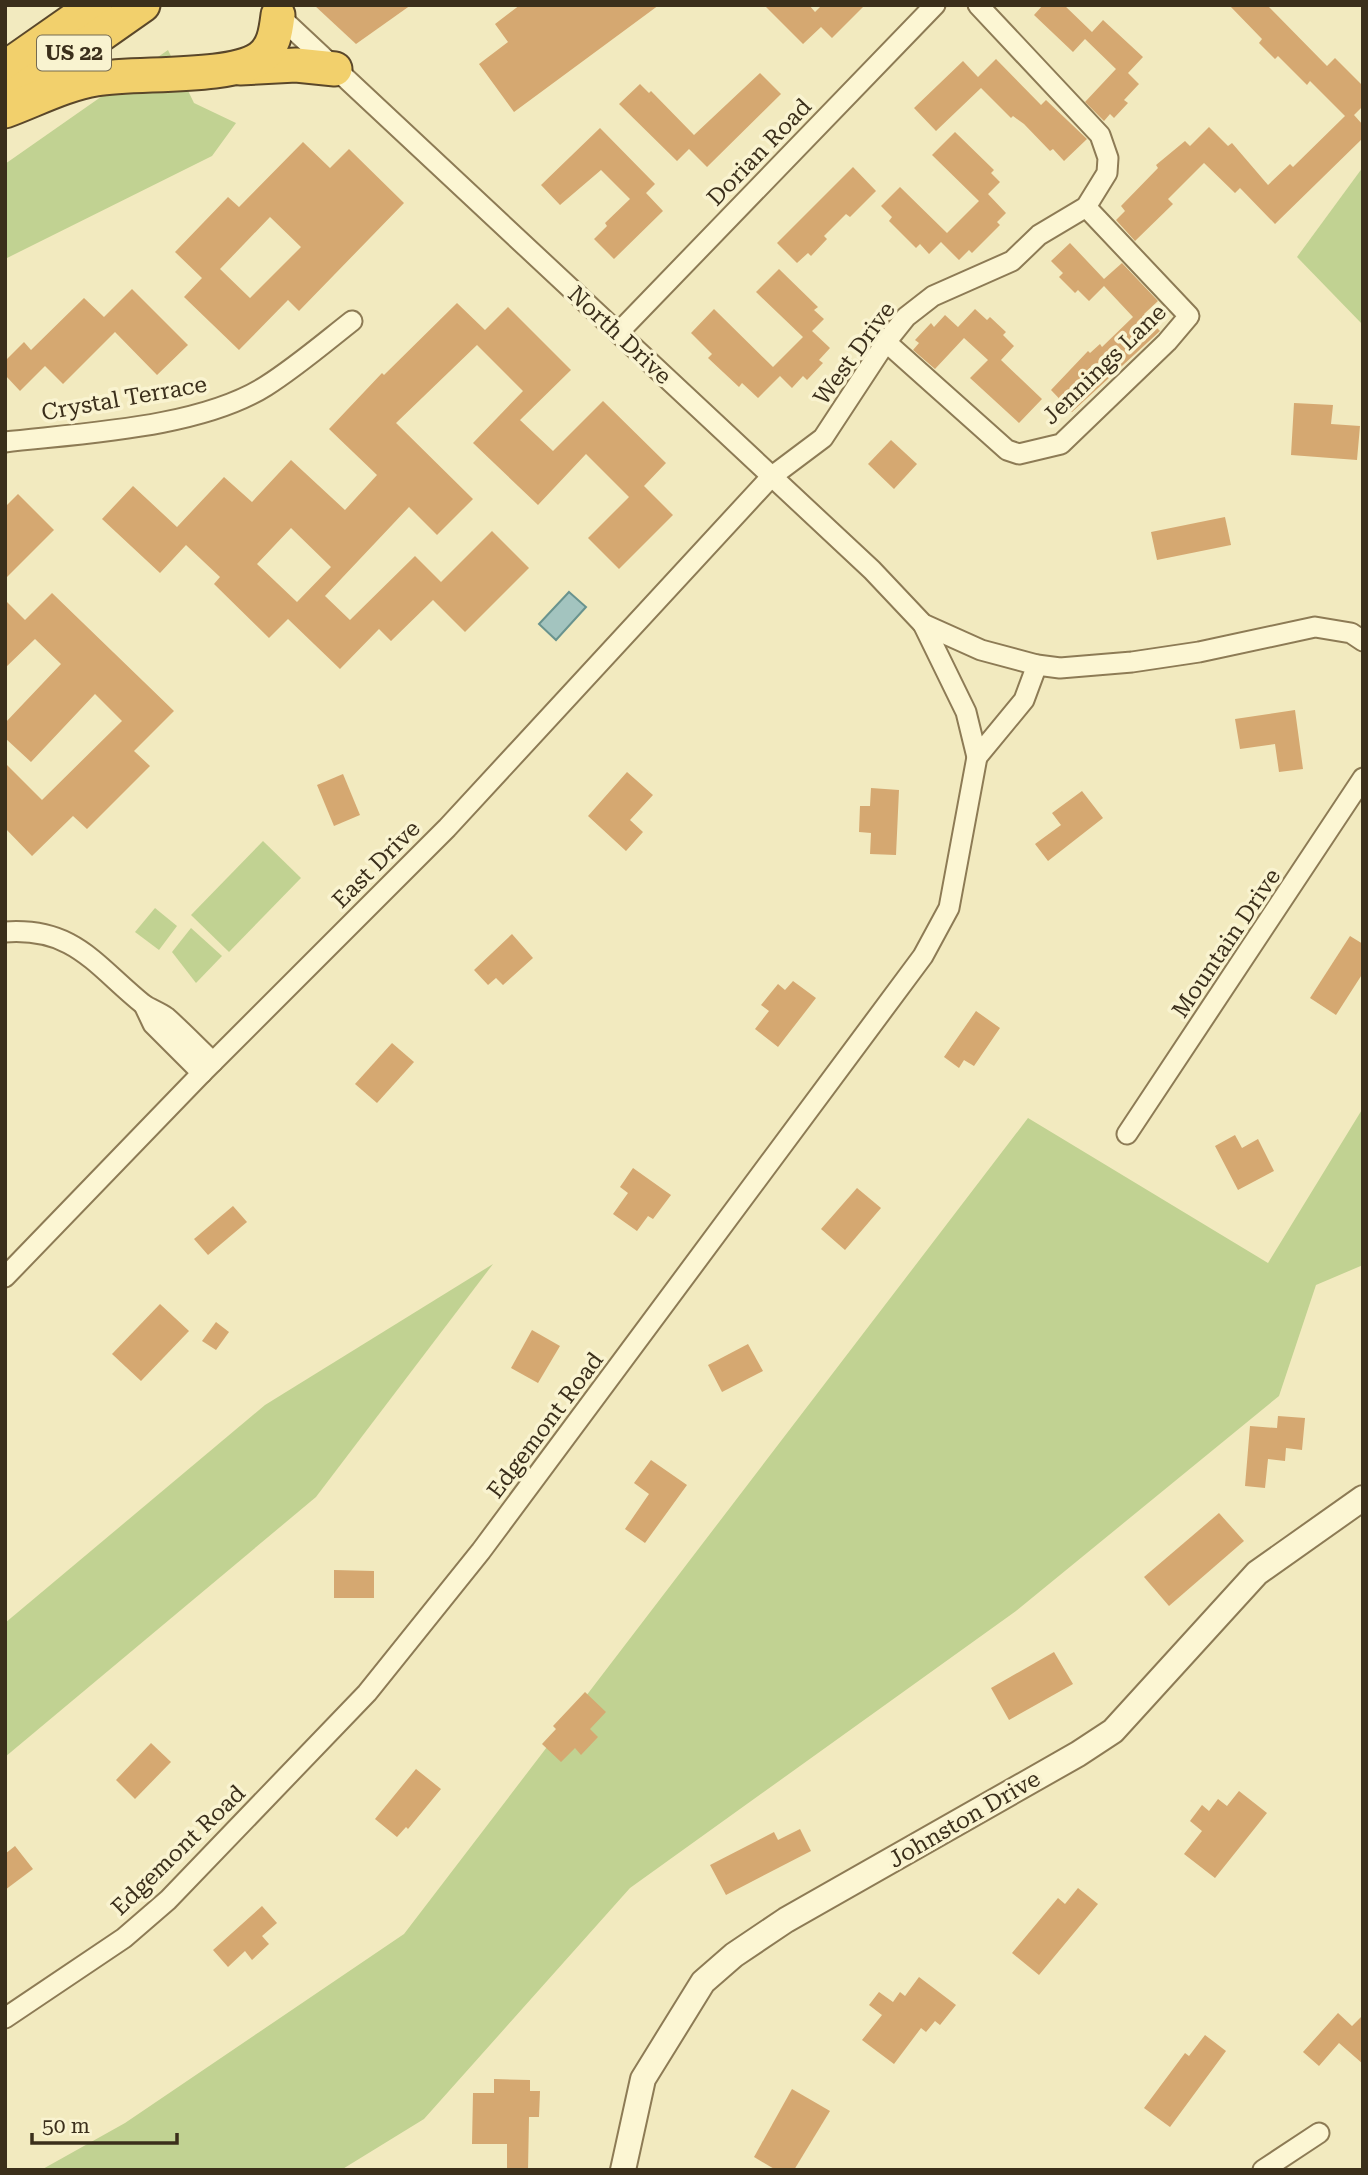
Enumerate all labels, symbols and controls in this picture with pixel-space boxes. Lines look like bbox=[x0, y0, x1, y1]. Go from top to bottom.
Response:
road number: US 22 bbox=[37, 36, 111, 70]
street label: Dorian Road bbox=[702, 93, 817, 212]
street label: North Drive bbox=[562, 281, 677, 390]
street label: West Drive bbox=[808, 297, 901, 410]
street label: Jennings Lane bbox=[1037, 299, 1172, 430]
street label: Crystal Terrace bbox=[39, 371, 209, 426]
street label: East Drive bbox=[327, 815, 426, 914]
street label: Mountain Drive bbox=[1167, 864, 1286, 1023]
street label: Edgemont Road bbox=[482, 1347, 609, 1504]
street label: Johnston Drive bbox=[884, 1765, 1045, 1874]
street label: Edgemont Road bbox=[106, 1779, 251, 1921]
scale bar bbox=[32, 2102, 177, 2146]
text: 50 m bbox=[42, 2114, 90, 2138]

